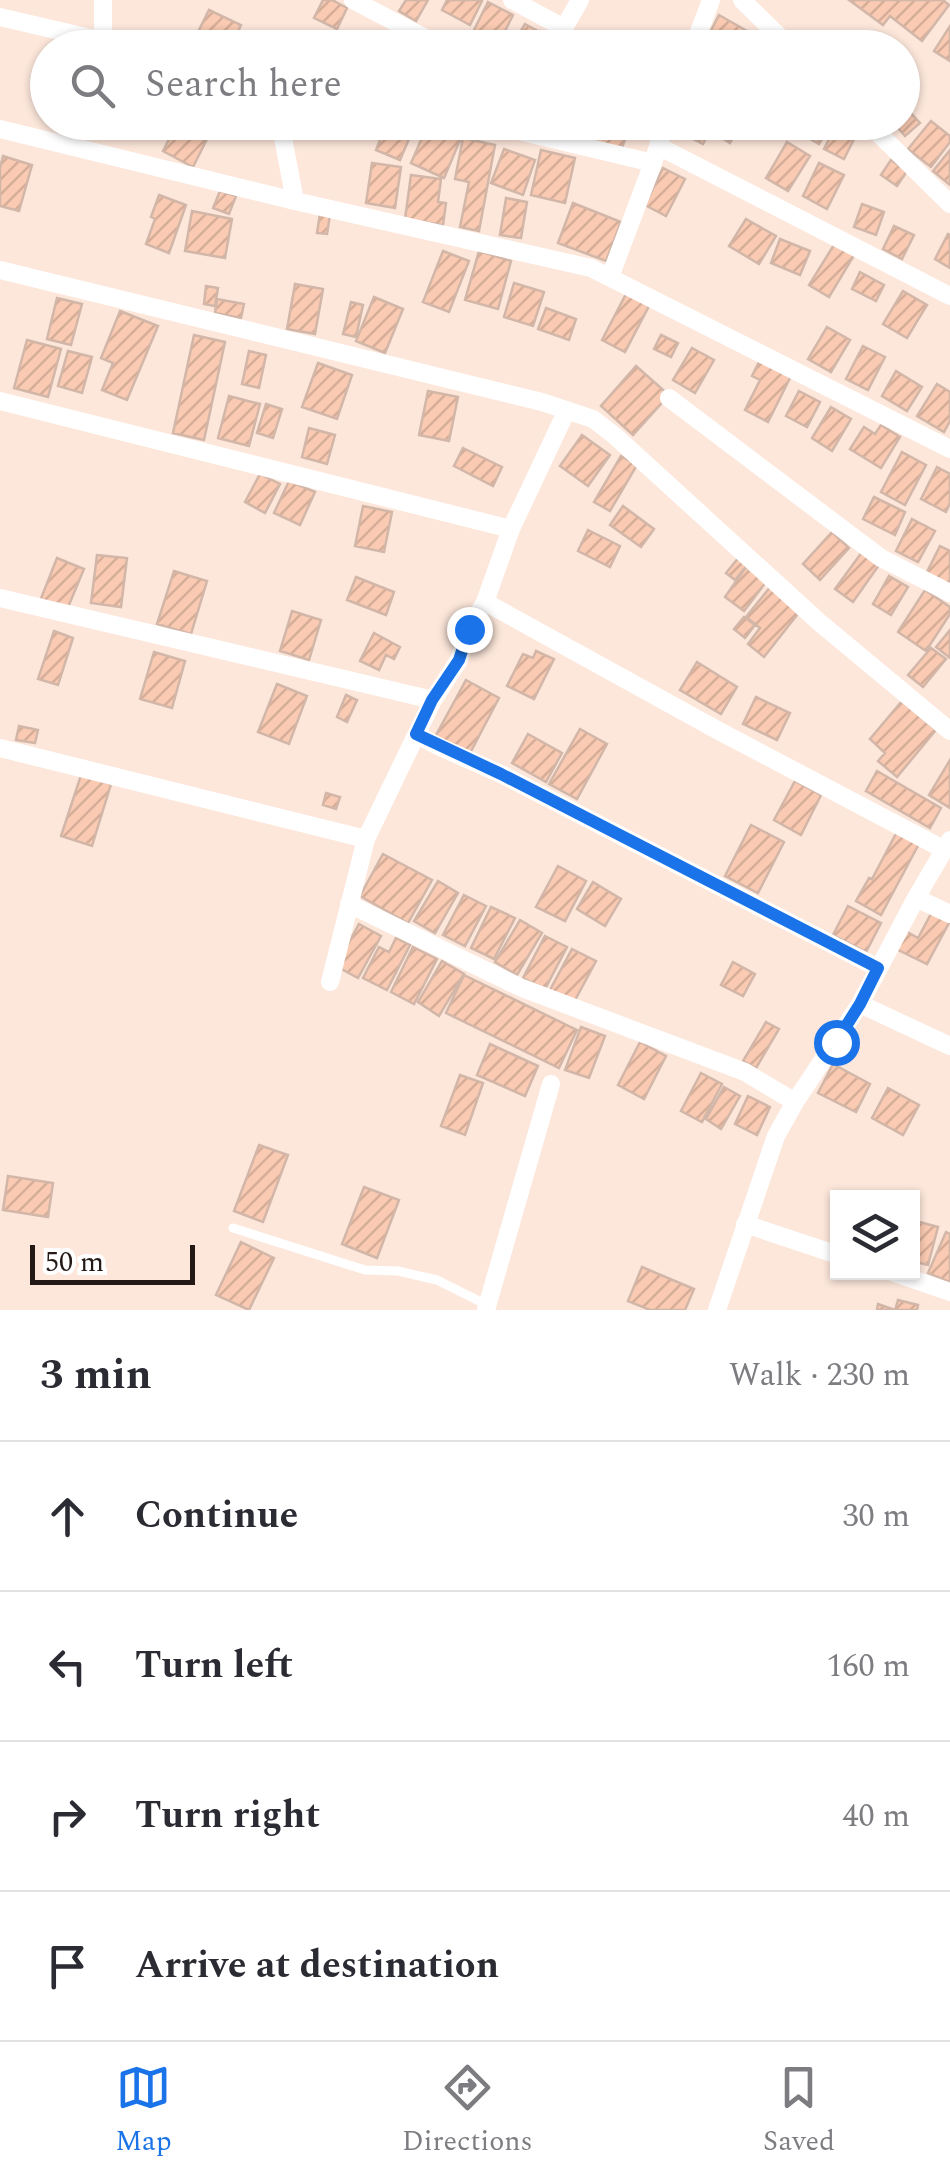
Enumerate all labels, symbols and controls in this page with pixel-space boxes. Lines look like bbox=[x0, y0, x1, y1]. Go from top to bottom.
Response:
search box bbox=[30, 30, 920, 140]
text: Search here bbox=[145, 56, 342, 114]
icon: search bbox=[65, 58, 120, 113]
route end bbox=[447, 607, 493, 653]
route start bbox=[814, 1020, 860, 1066]
map controls bbox=[830, 1190, 920, 1280]
button: layers bbox=[830, 1190, 920, 1280]
scale bar bbox=[30, 1240, 195, 1284]
text: 50 m bbox=[45, 1241, 104, 1284]
text: 3 min bbox=[40, 1344, 152, 1407]
text: Walk · 230 m bbox=[729, 1351, 910, 1400]
text: Continue bbox=[135, 1487, 298, 1545]
icon: ahead bbox=[40, 1489, 95, 1544]
text: 30 m bbox=[842, 1492, 910, 1541]
text: Turn left bbox=[135, 1637, 293, 1695]
icon: left bbox=[40, 1639, 95, 1694]
text: 160 m bbox=[826, 1642, 910, 1691]
text: Turn right bbox=[135, 1787, 320, 1845]
icon: right bbox=[40, 1789, 95, 1844]
text: 40 m bbox=[842, 1792, 910, 1841]
text: Arrive at destination bbox=[135, 1937, 499, 1995]
icon: arrive bbox=[40, 1939, 95, 1994]
tab: Map bbox=[115, 2060, 172, 2163]
tab: Directions bbox=[402, 2060, 533, 2163]
tab: Saved bbox=[763, 2060, 835, 2163]

